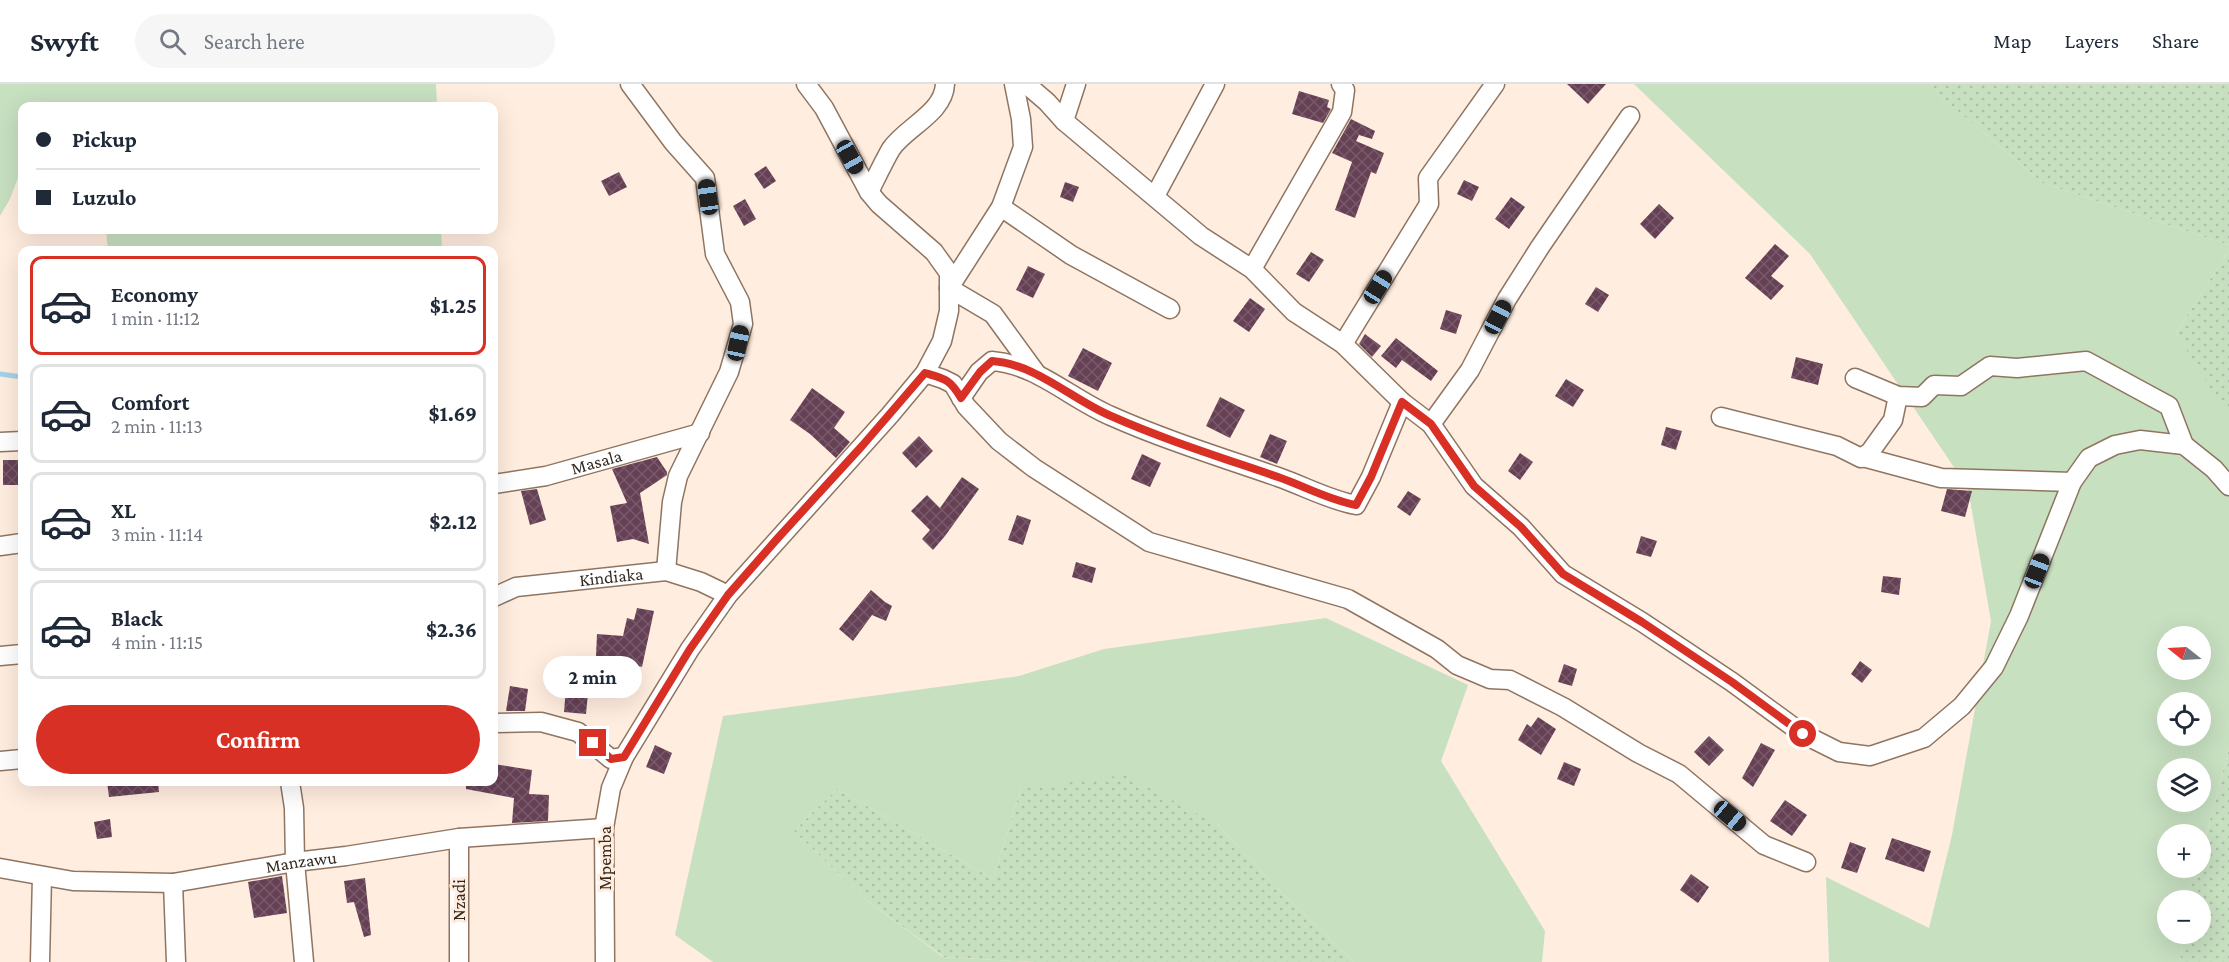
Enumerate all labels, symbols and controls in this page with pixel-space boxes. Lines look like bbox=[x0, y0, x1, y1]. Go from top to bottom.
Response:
search box bbox=[135, 14, 555, 68]
icon: search bbox=[156, 25, 189, 58]
text: Swyft bbox=[30, 26, 99, 57]
text: Search here bbox=[204, 29, 305, 54]
text: Map bbox=[1993, 29, 2032, 53]
text: Layers bbox=[2065, 29, 2119, 53]
text: Share bbox=[2152, 29, 2199, 53]
text: Pickup bbox=[72, 127, 137, 152]
car bbox=[833, 137, 867, 177]
car bbox=[697, 178, 719, 216]
text: Luzulo bbox=[72, 185, 136, 210]
car bbox=[1361, 267, 1395, 307]
icon: car bbox=[39, 279, 93, 333]
text: Economy bbox=[111, 282, 198, 307]
text: $1.25 bbox=[430, 293, 477, 318]
car bbox=[1482, 297, 1514, 337]
text: 1 min · 11:12 bbox=[111, 307, 200, 329]
car bbox=[725, 324, 751, 362]
icon: car bbox=[39, 387, 93, 441]
text: Comfort bbox=[111, 390, 189, 415]
text: $1.69 bbox=[428, 401, 477, 426]
text: 2 min · 11:13 bbox=[111, 415, 203, 437]
street label: Masala bbox=[569, 445, 624, 479]
icon: car bbox=[39, 495, 93, 549]
text: XL bbox=[111, 498, 136, 523]
text: $2.12 bbox=[429, 509, 477, 534]
text: 3 min · 11:14 bbox=[111, 523, 203, 545]
car bbox=[2022, 551, 2052, 591]
street label: Kindiaka bbox=[578, 563, 644, 590]
icon: car bbox=[39, 603, 93, 657]
text: Black bbox=[111, 606, 163, 631]
text: $2.36 bbox=[426, 617, 477, 642]
north arrow bbox=[2157, 626, 2211, 680]
map controls bbox=[2157, 626, 2211, 944]
text: 4 min · 11:15 bbox=[111, 631, 203, 653]
callout: 2 min bbox=[544, 656, 642, 698]
text: 2 min bbox=[568, 666, 617, 688]
button: locate bbox=[2157, 692, 2211, 746]
button: Confirm bbox=[36, 705, 480, 774]
route start bbox=[1789, 720, 1816, 747]
route end bbox=[579, 729, 606, 756]
button: layers bbox=[2157, 758, 2211, 812]
car bbox=[1710, 798, 1750, 834]
button: + bbox=[2157, 824, 2211, 878]
street label: Mpemba bbox=[595, 826, 615, 890]
street label: Manzawu bbox=[264, 847, 338, 877]
street label: Nzadi bbox=[449, 879, 469, 921]
button: − bbox=[2157, 890, 2211, 944]

